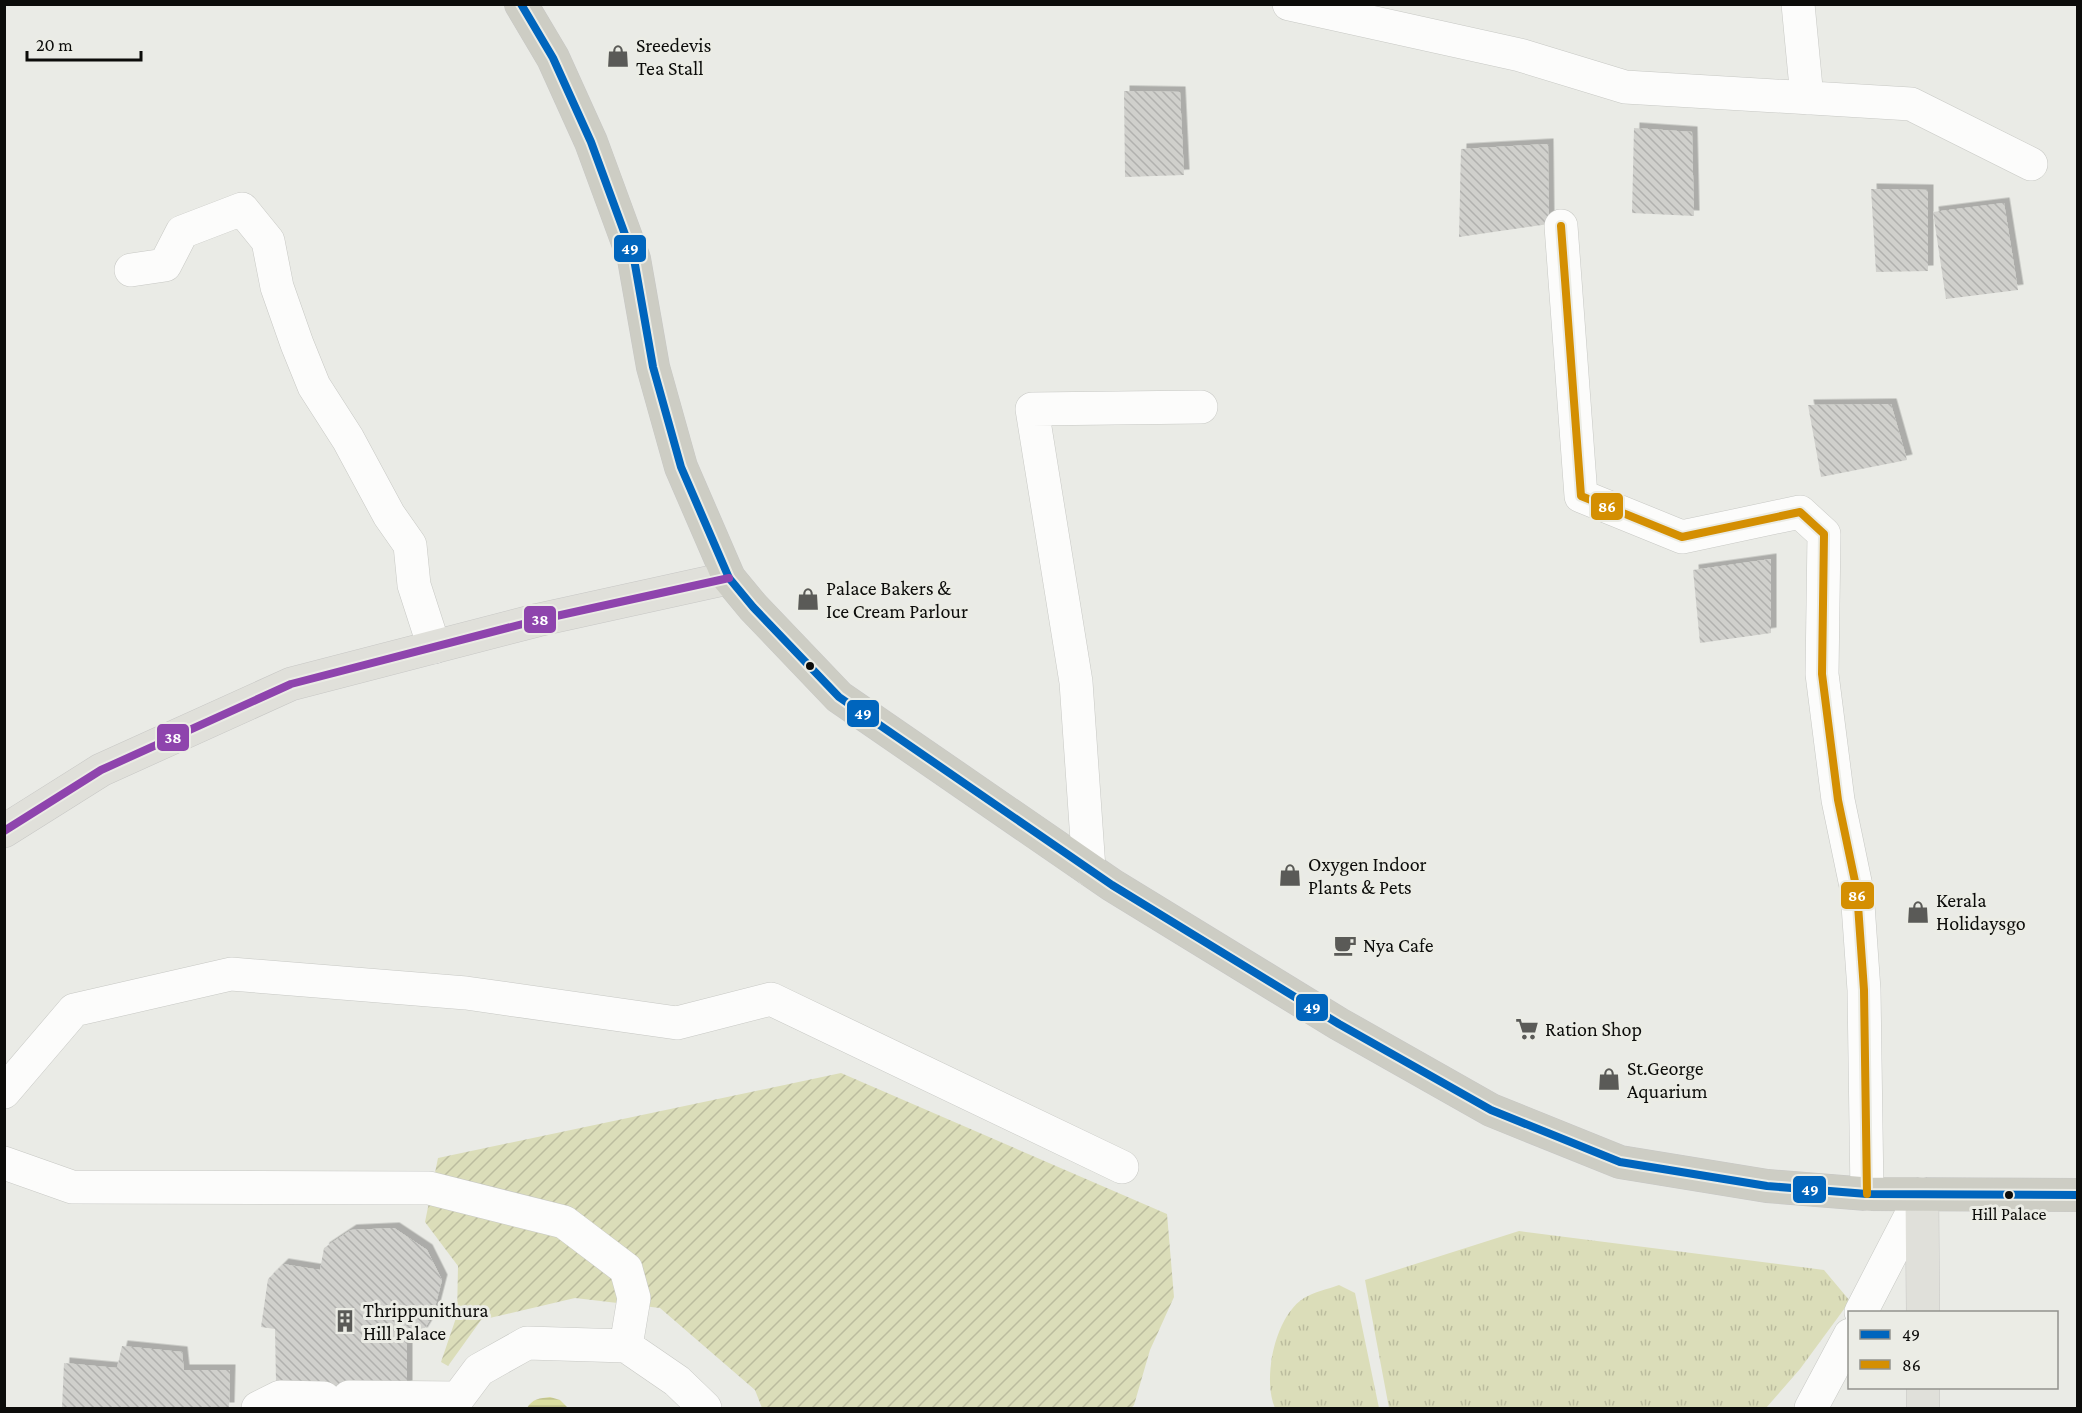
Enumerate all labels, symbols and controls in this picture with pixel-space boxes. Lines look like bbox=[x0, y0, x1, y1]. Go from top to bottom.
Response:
scale bar bbox=[27, 24, 141, 62]
place label: Sreedevis Tea Stall bbox=[636, 34, 711, 79]
text: 20 m bbox=[36, 35, 73, 55]
shop icon: Sreedevis Tea Stall bbox=[605, 43, 631, 69]
line badge: 49 bbox=[613, 234, 647, 263]
text: 49 bbox=[621, 240, 639, 257]
line badge: 86 bbox=[1590, 492, 1624, 521]
text: 86 bbox=[1598, 498, 1616, 515]
place label: Palace Bakers & Ice Cream Parlour bbox=[826, 577, 968, 622]
shop icon: Palace Bakers & Ice Cream Parlour bbox=[795, 586, 821, 612]
line badge: 38 bbox=[523, 605, 557, 634]
text: 38 bbox=[531, 611, 549, 628]
unlabelled marker bbox=[804, 660, 816, 672]
line badge: 49 bbox=[846, 699, 880, 728]
text: 49 bbox=[854, 705, 872, 722]
line badge: 38 bbox=[156, 723, 190, 752]
text: 38 bbox=[164, 729, 182, 746]
place label: Oxygen Indoor Plants & Pets bbox=[1308, 853, 1427, 898]
shop icon: Oxygen Indoor Plants & Pets bbox=[1277, 862, 1303, 888]
line badge: 86 bbox=[1840, 881, 1875, 910]
text: 86 bbox=[1848, 887, 1866, 904]
place label: Kerala Holidaysgo bbox=[1936, 889, 2026, 935]
shop icon: Kerala Holidaysgo bbox=[1905, 899, 1931, 925]
cafe icon: Nya Cafe bbox=[1332, 932, 1358, 958]
place label: Nya Cafe bbox=[1363, 934, 1434, 957]
line badge: 49 bbox=[1295, 993, 1329, 1022]
text: 49 bbox=[1303, 999, 1321, 1016]
supermarket icon: Ration Shop bbox=[1514, 1016, 1540, 1042]
place label: Ration Shop bbox=[1545, 1018, 1642, 1041]
place label: St.George Aquarium bbox=[1627, 1057, 1708, 1103]
shop icon: St.George Aquarium bbox=[1596, 1066, 1622, 1092]
line badge: 49 bbox=[1792, 1175, 1827, 1204]
text: 49 bbox=[1801, 1181, 1819, 1198]
marker: Hill Palace bbox=[2003, 1189, 2015, 1201]
place label: Hill Palace bbox=[1972, 1204, 2046, 1224]
place label: Thrippunithura Hill Palace bbox=[363, 1299, 488, 1344]
building icon: Thrippunithura Hill Palace bbox=[332, 1308, 358, 1334]
legend bbox=[1848, 1311, 2058, 1389]
text: 49 bbox=[1902, 1325, 1920, 1345]
text: 86 bbox=[1902, 1355, 1921, 1375]

